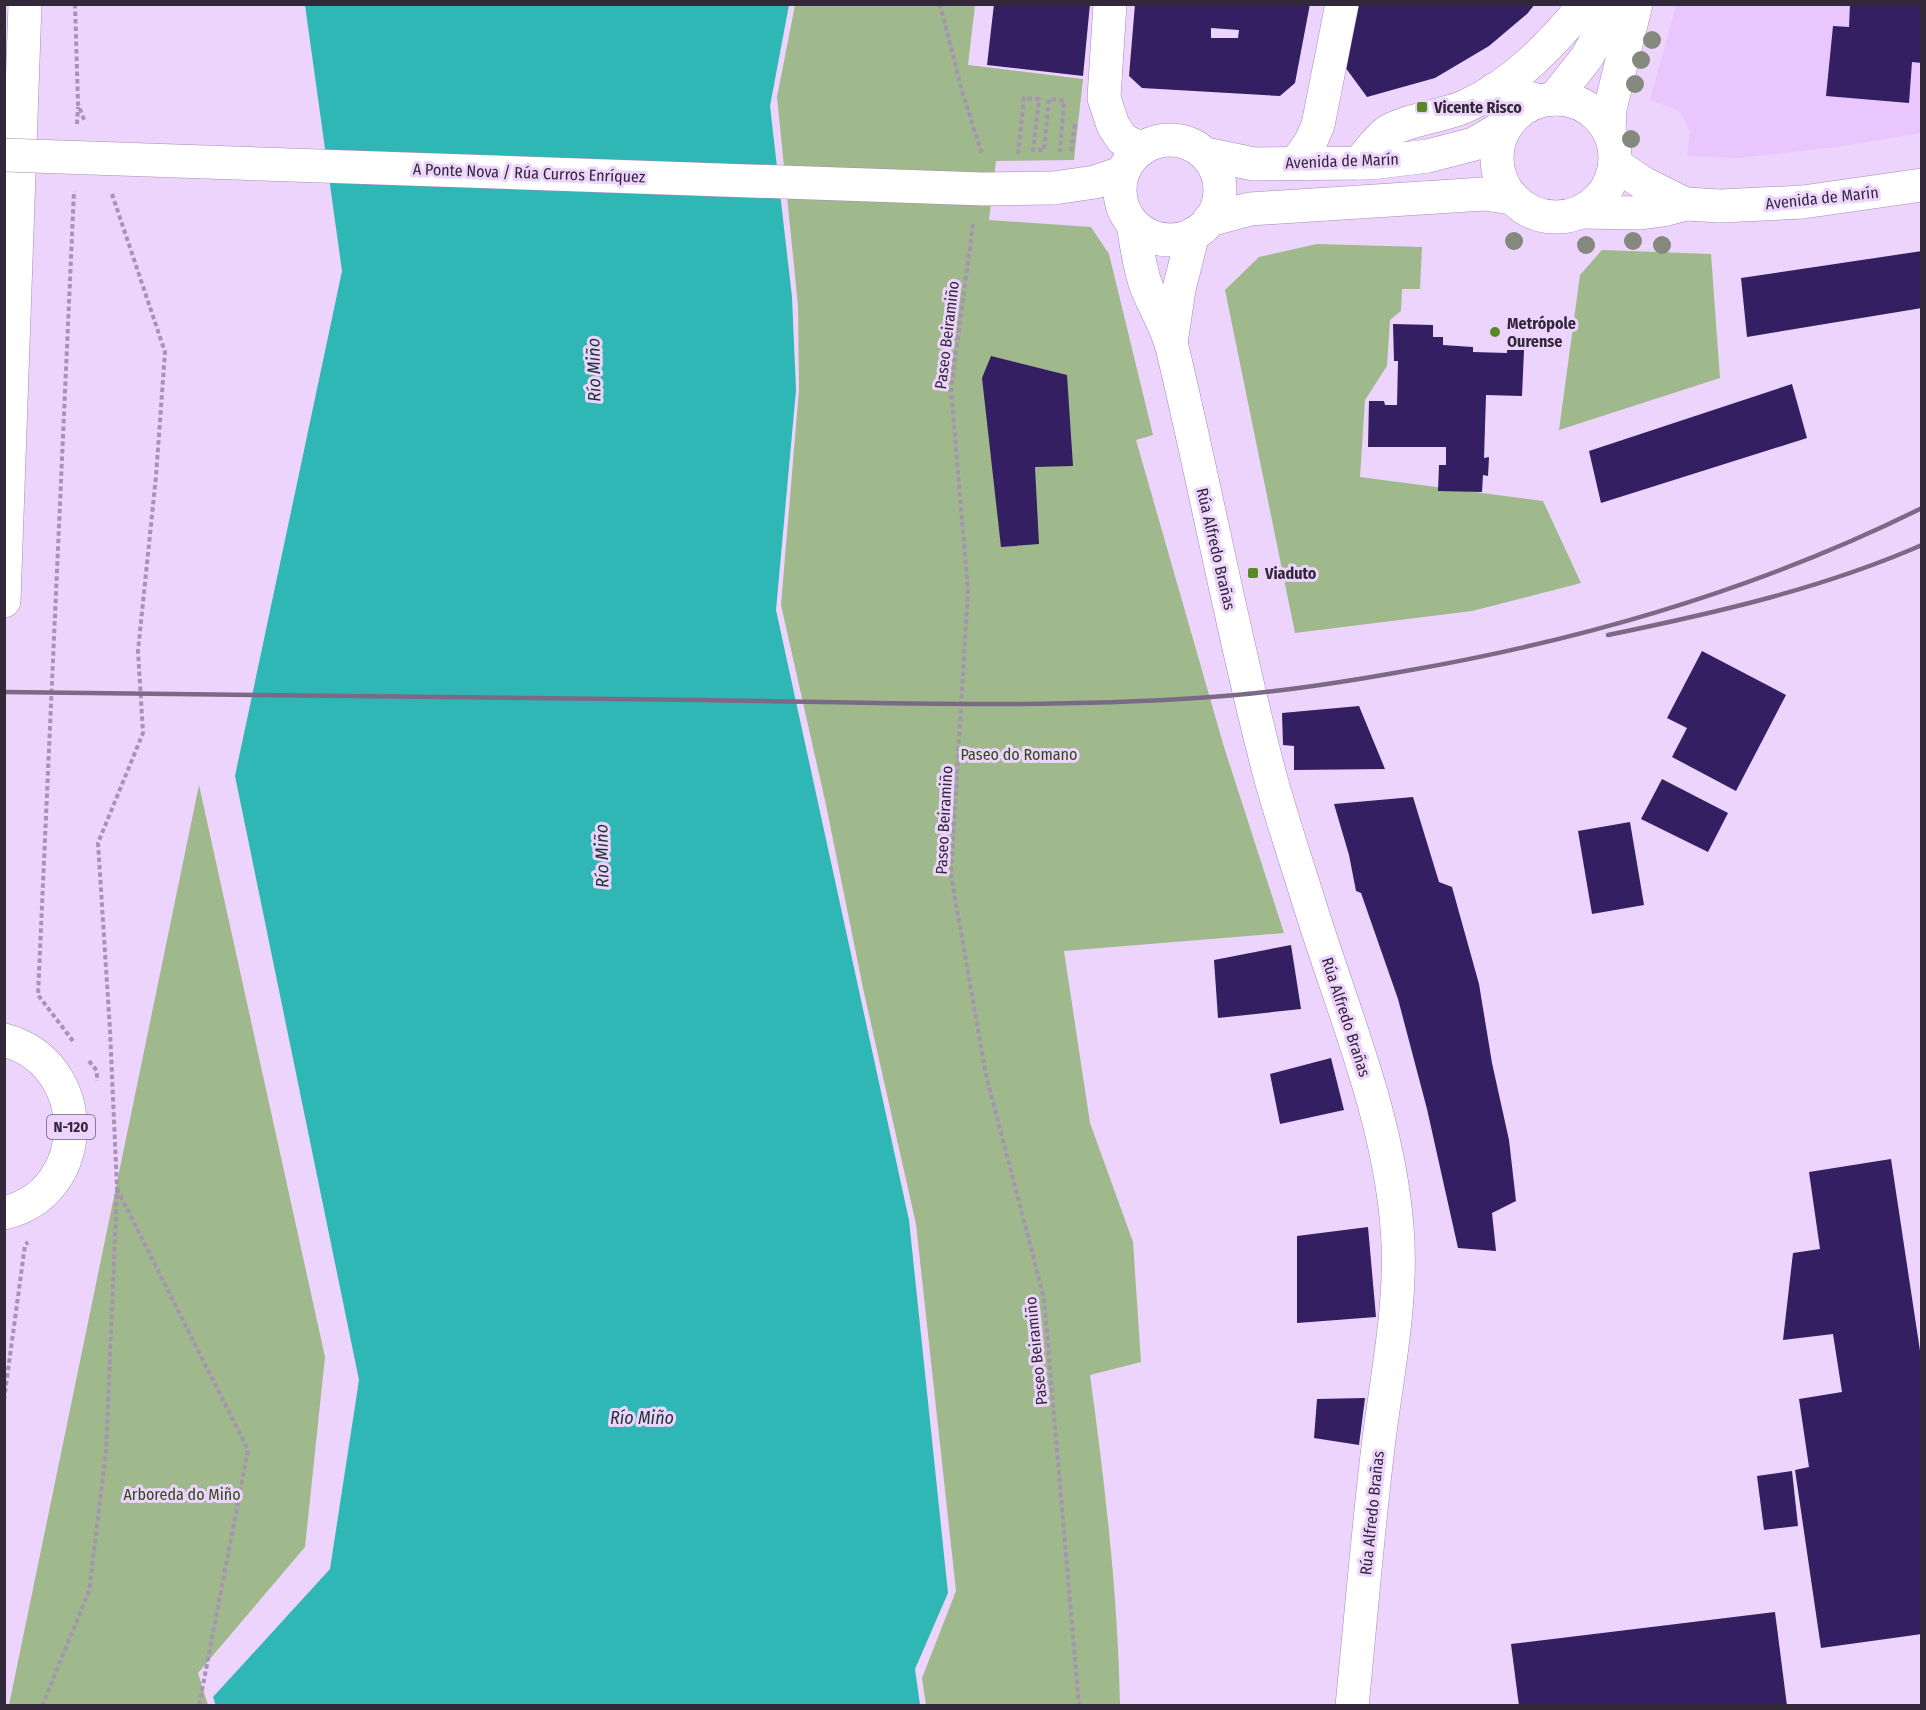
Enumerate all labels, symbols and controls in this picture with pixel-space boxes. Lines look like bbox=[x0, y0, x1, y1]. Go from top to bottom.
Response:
place label: Vicente Risco bbox=[1433, 98, 1522, 117]
marker: Vicente Risco bbox=[1415, 100, 1429, 114]
street label: Avenida de Marín bbox=[1285, 150, 1399, 172]
street label: A Ponte Nova / Rúa Curros Enríquez bbox=[413, 159, 645, 187]
street label: Avenida de Marín bbox=[1765, 183, 1879, 213]
street label: Paseo Beiramiño bbox=[931, 280, 963, 390]
place label: Metrópole Ourense bbox=[1507, 314, 1576, 351]
marker: Metrópole Ourense bbox=[1488, 325, 1502, 339]
water label: Río Miño bbox=[582, 338, 606, 402]
street label: Rúa Alfredo Brañas bbox=[1193, 486, 1239, 612]
place label: Viaduto bbox=[1264, 564, 1317, 583]
marker: Viaduto bbox=[1246, 566, 1260, 580]
park label: Paseo do Romano bbox=[961, 745, 1077, 764]
street label: Paseo Beiramiño bbox=[932, 765, 956, 875]
water label: Río Miño bbox=[590, 824, 614, 888]
street label: Rúa Alfredo Brañas bbox=[1318, 955, 1374, 1079]
road number: N-120 bbox=[47, 1115, 95, 1139]
street label: Paseo Beiramiño bbox=[1021, 1296, 1051, 1406]
water label: Río Miño bbox=[610, 1407, 674, 1429]
street label: Rúa Alfredo Brañas bbox=[1356, 1450, 1388, 1576]
park label: Arboreda do Miño bbox=[123, 1485, 241, 1504]

